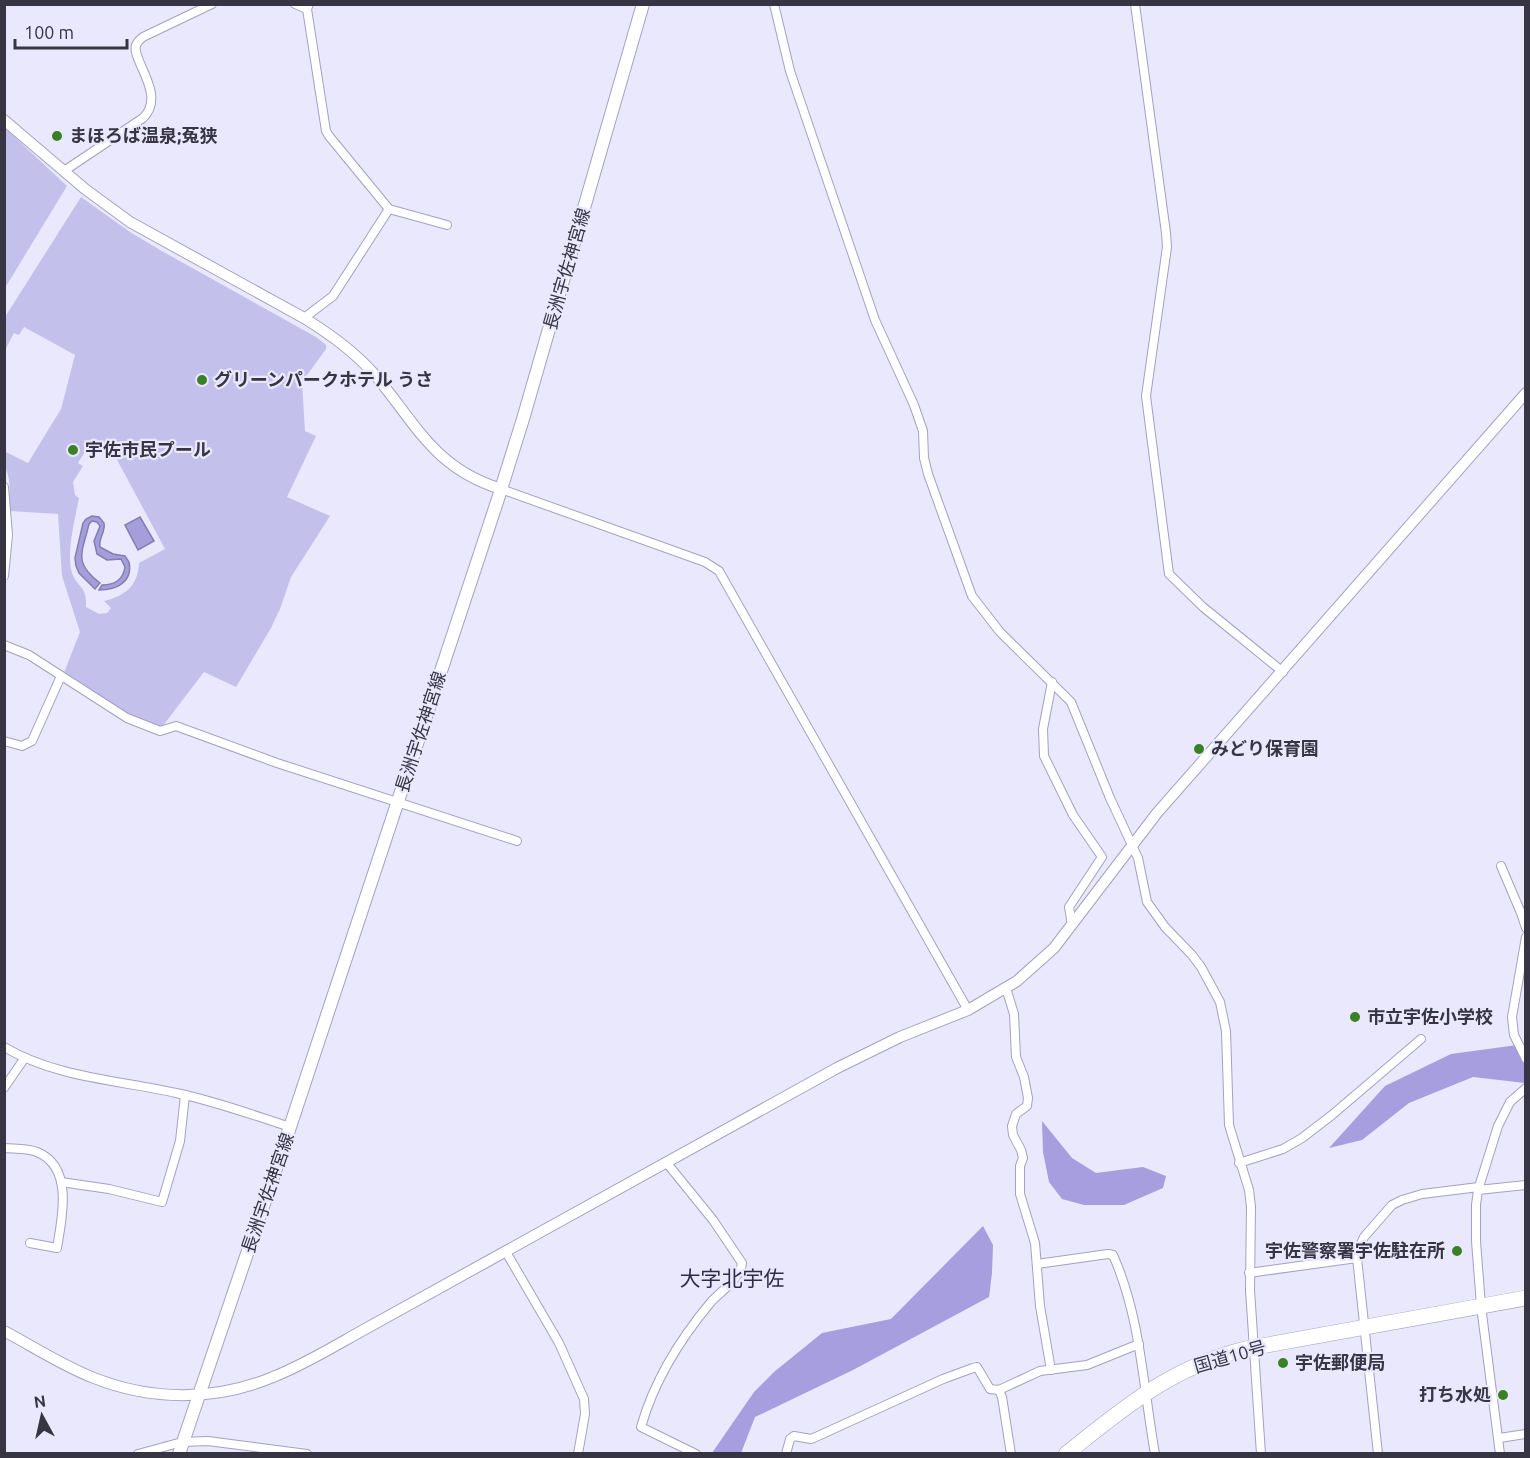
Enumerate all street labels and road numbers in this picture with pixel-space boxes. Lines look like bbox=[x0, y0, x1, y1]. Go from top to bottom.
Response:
street label: 長洲宇佐神宮線 bbox=[539, 205, 593, 332]
street label: 長洲宇佐神宮線 bbox=[391, 669, 449, 795]
street label: 長洲宇佐神宮線 bbox=[237, 1130, 297, 1255]
street label: 国道10号 bbox=[1191, 1336, 1268, 1376]

